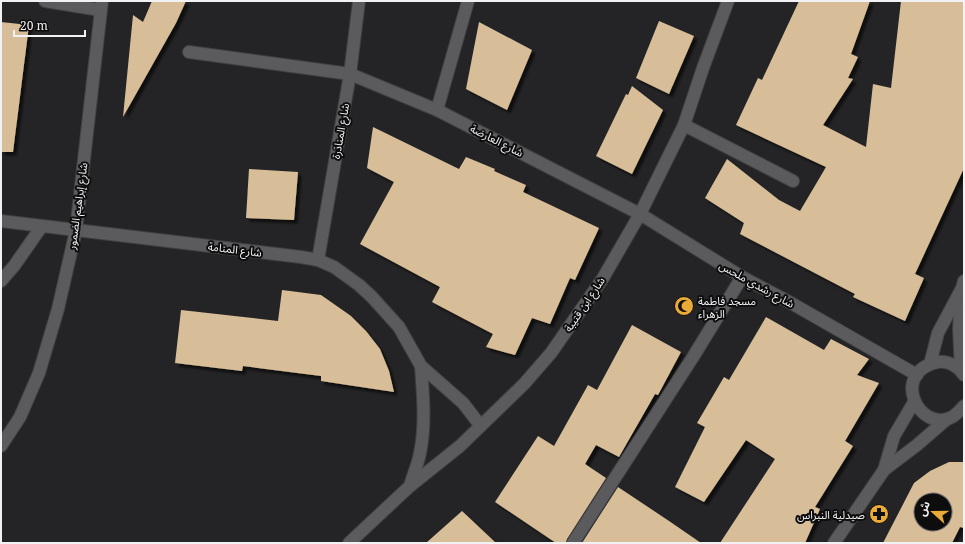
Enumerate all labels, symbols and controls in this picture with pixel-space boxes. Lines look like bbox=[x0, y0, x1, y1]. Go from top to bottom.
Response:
scale bar bbox=[14, 12, 85, 38]
text: 20 m bbox=[20, 17, 48, 34]
street label: شارع المناذرة bbox=[328, 102, 353, 160]
street label: شارع العارضة bbox=[467, 120, 526, 161]
street label: شارع إبراهيم الضمور bbox=[63, 161, 93, 252]
street label: شارع المنامة bbox=[207, 238, 263, 261]
street label: شارع رشدي ملحس bbox=[716, 257, 798, 313]
street label: شارع ابن قتيبة bbox=[560, 273, 609, 335]
place label: مسجد فاطمة الزهراء bbox=[698, 293, 756, 321]
mosque icon: مسجد فاطمة الزهراء bbox=[673, 295, 695, 317]
north arrow bbox=[913, 492, 953, 532]
text: ش bbox=[913, 499, 933, 518]
pharmacy icon: صيدلية النبراس bbox=[868, 503, 890, 525]
place label: صيدلية النبراس bbox=[797, 507, 865, 522]

